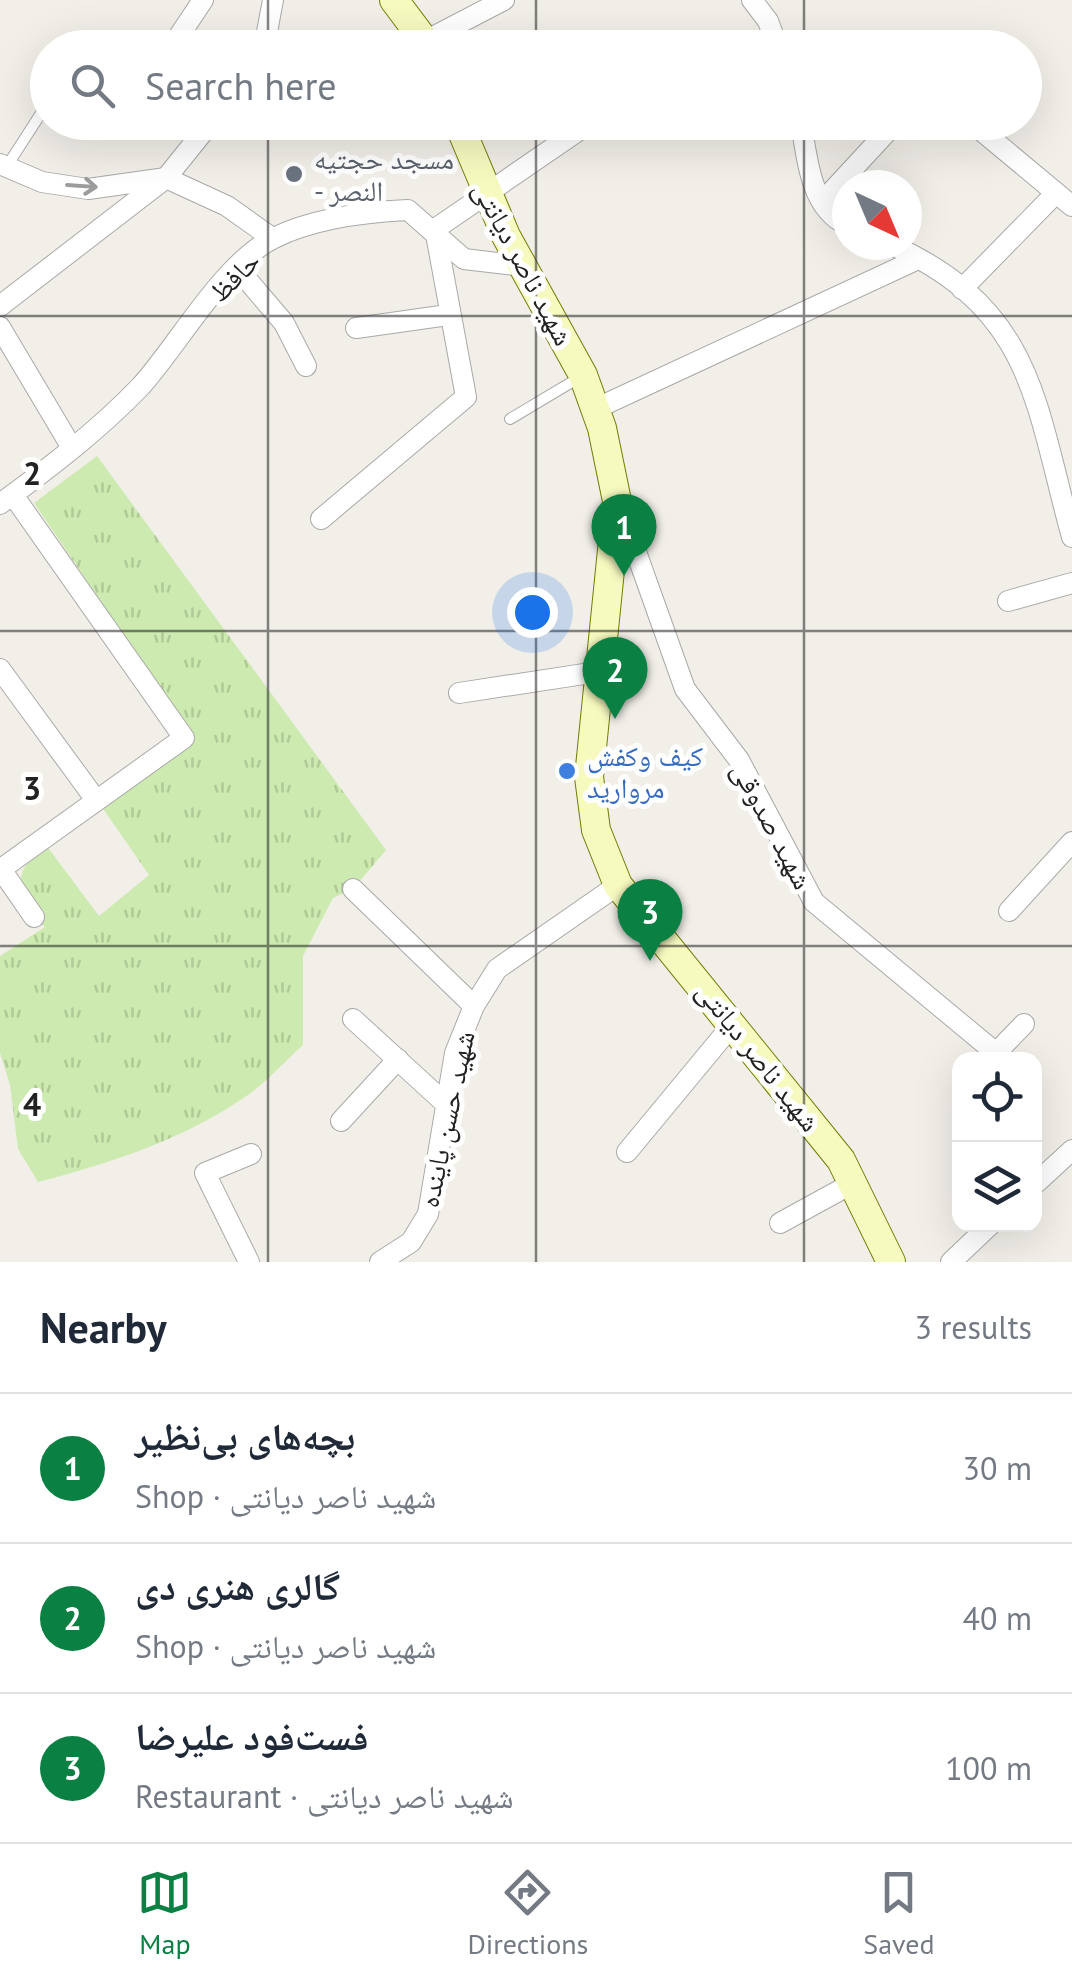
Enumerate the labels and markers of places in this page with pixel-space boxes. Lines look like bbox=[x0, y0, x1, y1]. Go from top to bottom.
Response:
place label: مسجد حجتیه - النصر bbox=[314, 140, 454, 209]
marker: مسجد حجتیه - النصر bbox=[283, 163, 305, 185]
pin: 1 bbox=[592, 494, 656, 576]
pin: 2 bbox=[582, 636, 648, 719]
place label: کیف و‌کفش مروارید bbox=[587, 737, 703, 806]
marker: کیف و‌کفش مروارید bbox=[556, 760, 578, 782]
pin: 3 bbox=[618, 878, 682, 961]

